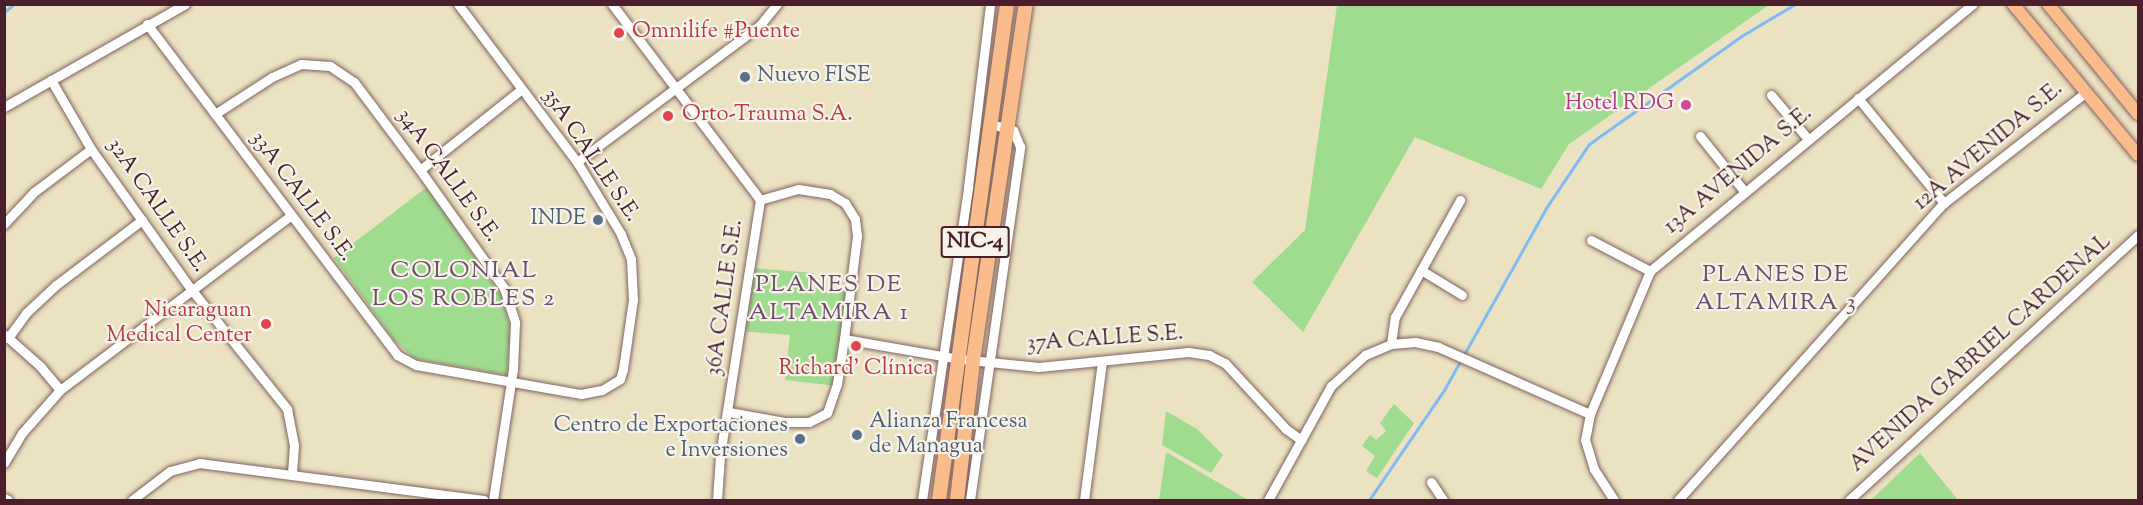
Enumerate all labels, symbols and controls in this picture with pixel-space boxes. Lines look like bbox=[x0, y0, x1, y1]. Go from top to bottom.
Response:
place label: Omnilife #Puente bbox=[632, 20, 800, 46]
marker: Omnilife #Puente bbox=[610, 24, 628, 42]
place label: Nuevo FISE bbox=[757, 64, 870, 90]
marker: Nuevo FISE bbox=[738, 70, 752, 84]
street label: 12A AVENIDA S.E. bbox=[1909, 77, 2069, 217]
street label: 35A CALLE S.E. bbox=[536, 84, 644, 228]
place label: Hotel RDG bbox=[1565, 92, 1674, 118]
marker: Hotel RDG bbox=[1679, 98, 1693, 112]
street label: 13A AVENIDA S.E. bbox=[1660, 101, 1818, 241]
place label: Orto-Trauma S.A. bbox=[682, 103, 853, 129]
street label: 34A CALLE S.E. bbox=[390, 104, 504, 248]
marker: Orto-Trauma S.A. bbox=[659, 107, 677, 125]
street label: 33A CALLE S.E. bbox=[243, 127, 359, 267]
street label: 32A CALLE S.E. bbox=[100, 134, 212, 278]
place label: INDE bbox=[531, 207, 586, 233]
marker: INDE bbox=[591, 213, 605, 227]
street label: 36A CALLE S.E. bbox=[702, 218, 750, 378]
road number: NIC-4 bbox=[940, 224, 1010, 260]
street label: AVENIDA GABRIEL CARDENAL bbox=[1845, 229, 2117, 479]
district label: COLONIAL LOS ROBLES 2 bbox=[372, 258, 556, 314]
district label: PLANES DE ALTAMIRA 3 bbox=[1695, 262, 1857, 318]
district label: PLANES DE ALTAMIRA 1 bbox=[748, 272, 910, 328]
place label: Nicaraguan Medical Center bbox=[106, 298, 252, 350]
marker: Nicaraguan Medical Center bbox=[257, 315, 275, 333]
street label: 37A CALLE S.E. bbox=[1026, 321, 1184, 359]
marker: Richard' Clínica bbox=[847, 337, 865, 355]
place label: Richard' Clínica bbox=[779, 357, 933, 383]
place label: Alianza Francesa de Managua bbox=[869, 409, 1028, 460]
place label: Centro de Exportaciones e Inversiones bbox=[553, 413, 788, 464]
marker: Alianza Francesa de Managua bbox=[850, 428, 864, 442]
marker: Centro de Exportaciones e Inversiones bbox=[793, 432, 807, 446]

